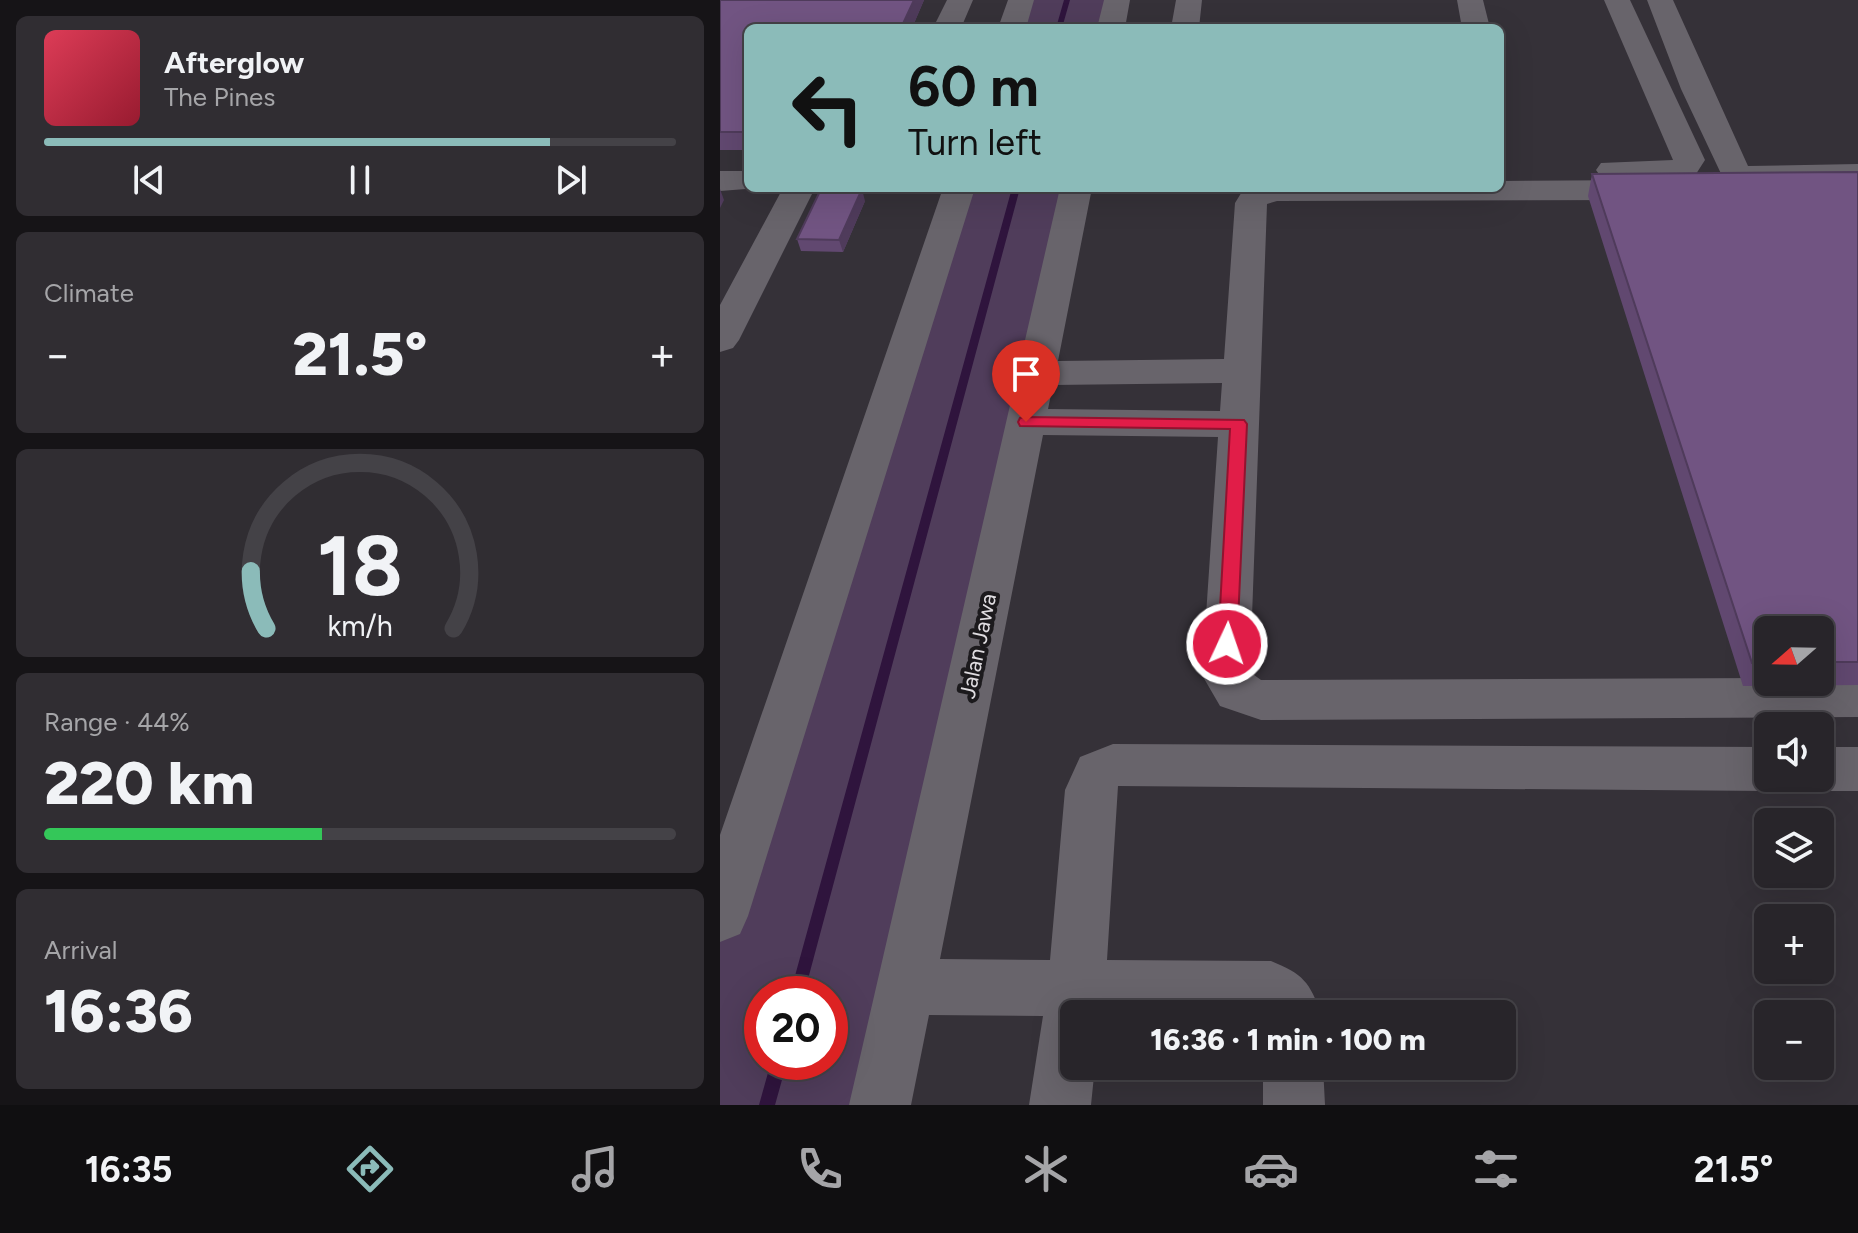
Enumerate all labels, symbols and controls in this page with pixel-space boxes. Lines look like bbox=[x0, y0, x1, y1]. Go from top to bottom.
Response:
text: Afterglow bbox=[164, 44, 304, 81]
text: 60 m bbox=[908, 53, 1039, 120]
icon: left bbox=[776, 56, 880, 160]
text: The Pines bbox=[164, 81, 275, 113]
text: Turn left bbox=[908, 121, 1042, 164]
icon: previous bbox=[127, 158, 171, 202]
icon: pause bbox=[338, 158, 382, 202]
icon: next bbox=[549, 158, 593, 202]
text: Climate bbox=[44, 277, 134, 309]
text: 21.5° bbox=[293, 318, 427, 390]
text: − bbox=[44, 328, 71, 381]
text: + bbox=[649, 328, 676, 381]
pin bbox=[992, 340, 1060, 422]
icon: arrive bbox=[1004, 352, 1048, 396]
text: 18 bbox=[317, 515, 403, 615]
street label: Jalan Jawa bbox=[954, 591, 1002, 701]
position arrow bbox=[1185, 602, 1269, 686]
text: km/h bbox=[327, 609, 393, 643]
north arrow bbox=[1754, 616, 1834, 696]
map controls bbox=[1754, 616, 1834, 1080]
text: Range · 44% bbox=[44, 706, 190, 738]
button: sound bbox=[1754, 712, 1834, 792]
text: 220 km bbox=[44, 747, 254, 819]
button: layers bbox=[1754, 808, 1834, 888]
button: + bbox=[1754, 904, 1834, 984]
text: Arrival bbox=[44, 934, 117, 966]
text: 16:36 bbox=[44, 975, 193, 1047]
speed limit sign: 20 bbox=[744, 976, 848, 1080]
button: − bbox=[1754, 1000, 1834, 1080]
text: 16:36 · 1 min · 100 m bbox=[1150, 1021, 1426, 1058]
icon: directions bbox=[342, 1141, 398, 1197]
icon: music bbox=[567, 1141, 623, 1197]
icon: phone bbox=[792, 1141, 848, 1197]
icon: climate bbox=[1018, 1141, 1074, 1197]
icon: car bbox=[1243, 1141, 1299, 1197]
icon: filters bbox=[1468, 1141, 1524, 1197]
text: 16:35 bbox=[85, 1148, 173, 1191]
text: 21.5° bbox=[1694, 1148, 1773, 1191]

